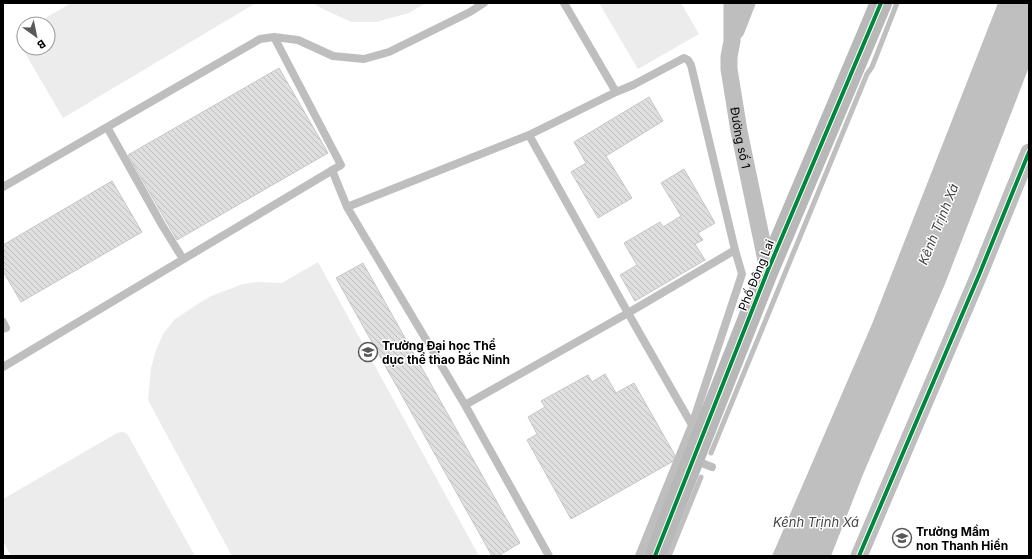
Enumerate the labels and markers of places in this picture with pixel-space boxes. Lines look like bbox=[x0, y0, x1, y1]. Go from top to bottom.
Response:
place label: Trường Đại học Thể dục thể thao Bắc Ninh bbox=[382, 338, 510, 367]
school or university icon: Trường Đại học Thể dục thể thao Bắc Ninh bbox=[357, 341, 379, 363]
place label: Trường Mầm non Thanh Hiền bbox=[916, 524, 1008, 553]
school or university icon: Trường Mầm non Thanh Hiền bbox=[891, 527, 913, 549]

